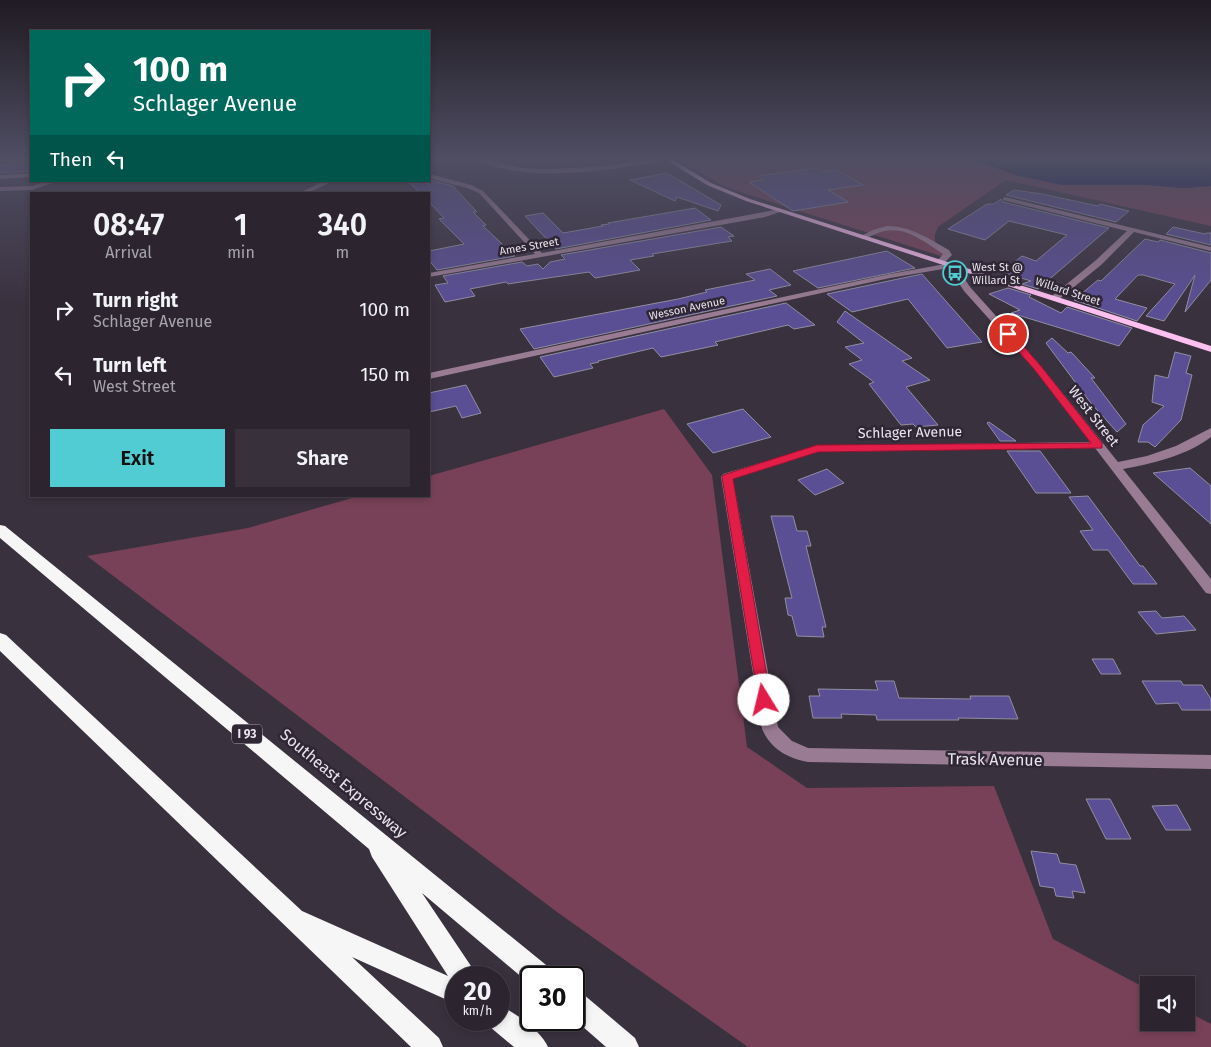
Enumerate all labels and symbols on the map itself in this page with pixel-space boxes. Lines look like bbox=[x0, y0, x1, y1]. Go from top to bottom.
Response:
street label: Ames Street bbox=[499, 235, 560, 258]
bus stop icon: West St @ Willard St bbox=[942, 260, 968, 286]
place label: West St @ Willard St bbox=[972, 261, 1023, 287]
street label: Willard Street bbox=[1034, 275, 1102, 308]
street label: Wesson Avenue bbox=[648, 294, 726, 323]
pin bbox=[987, 313, 1029, 355]
street label: West Street bbox=[1065, 383, 1123, 451]
street label: Schlager Avenue bbox=[858, 423, 962, 442]
position arrow bbox=[737, 673, 789, 725]
road number: I 93 bbox=[232, 724, 262, 744]
street label: Southeast Expressway bbox=[276, 725, 411, 842]
street label: Trask Avenue bbox=[947, 749, 1043, 770]
speed limit sign: 30 bbox=[520, 966, 585, 1031]

